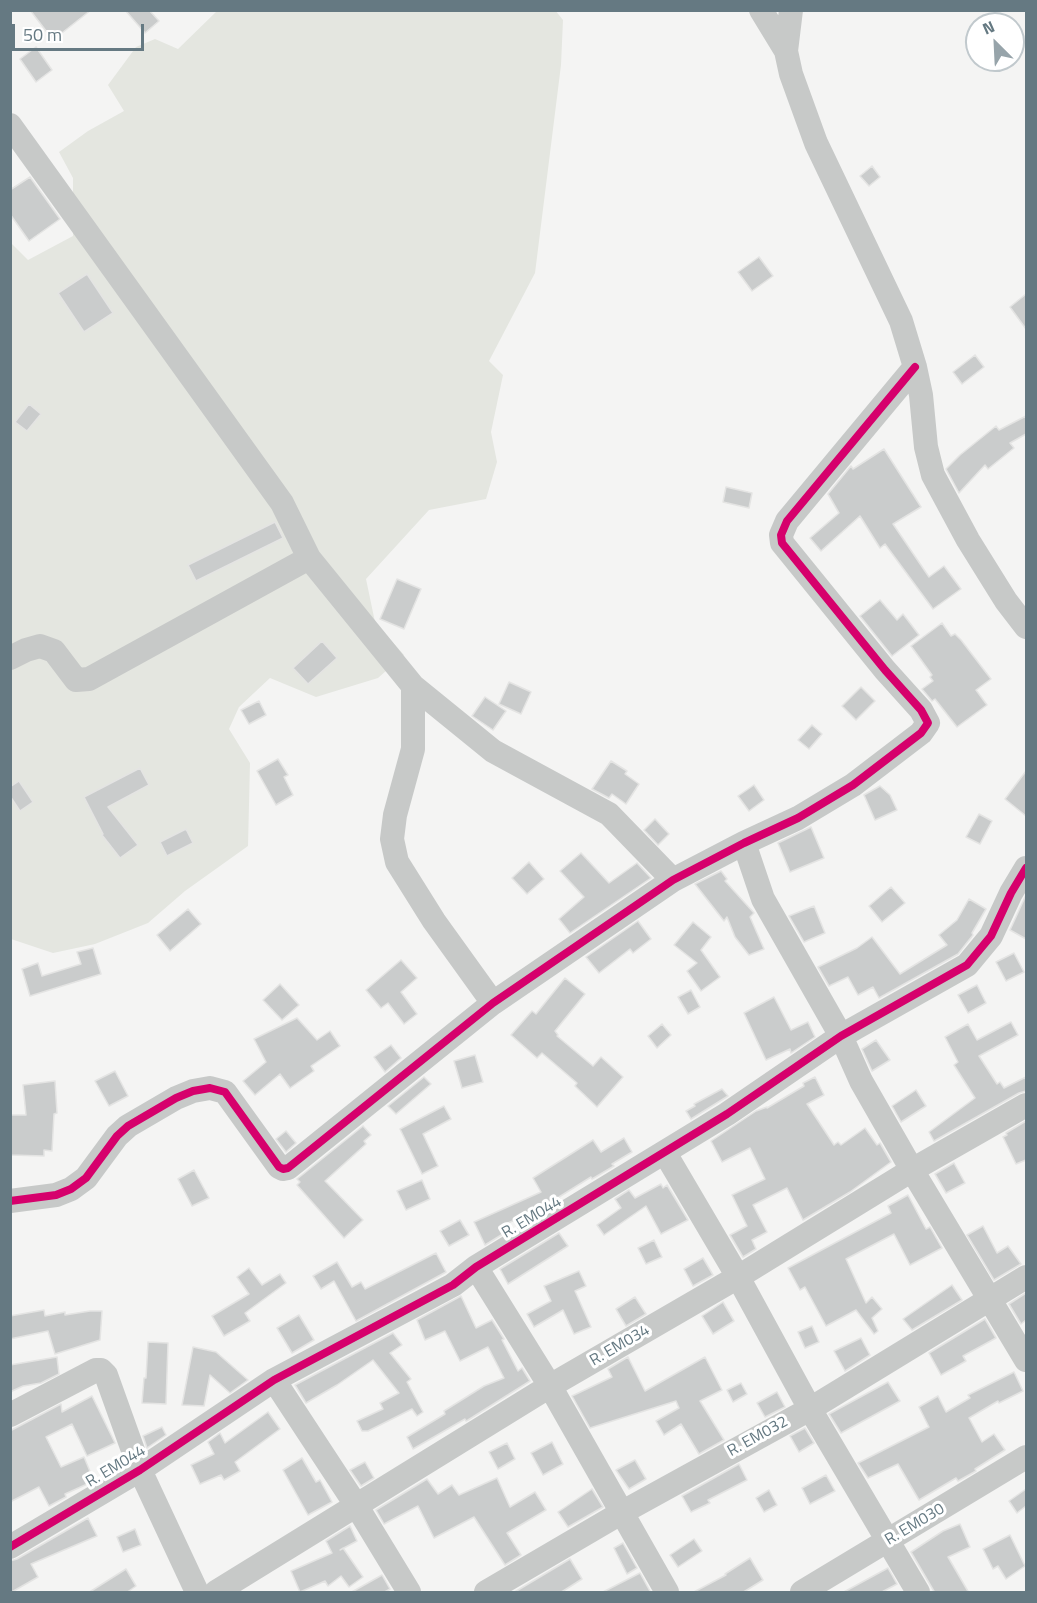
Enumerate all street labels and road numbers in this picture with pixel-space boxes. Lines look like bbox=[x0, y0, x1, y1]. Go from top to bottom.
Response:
street label: R. EM044 bbox=[499, 1193, 565, 1243]
street label: R. EM034 bbox=[587, 1321, 653, 1371]
street label: R. EM032 bbox=[724, 1413, 792, 1461]
street label: R. EM044 bbox=[83, 1442, 149, 1492]
street label: R. EM030 bbox=[882, 1500, 948, 1550]

